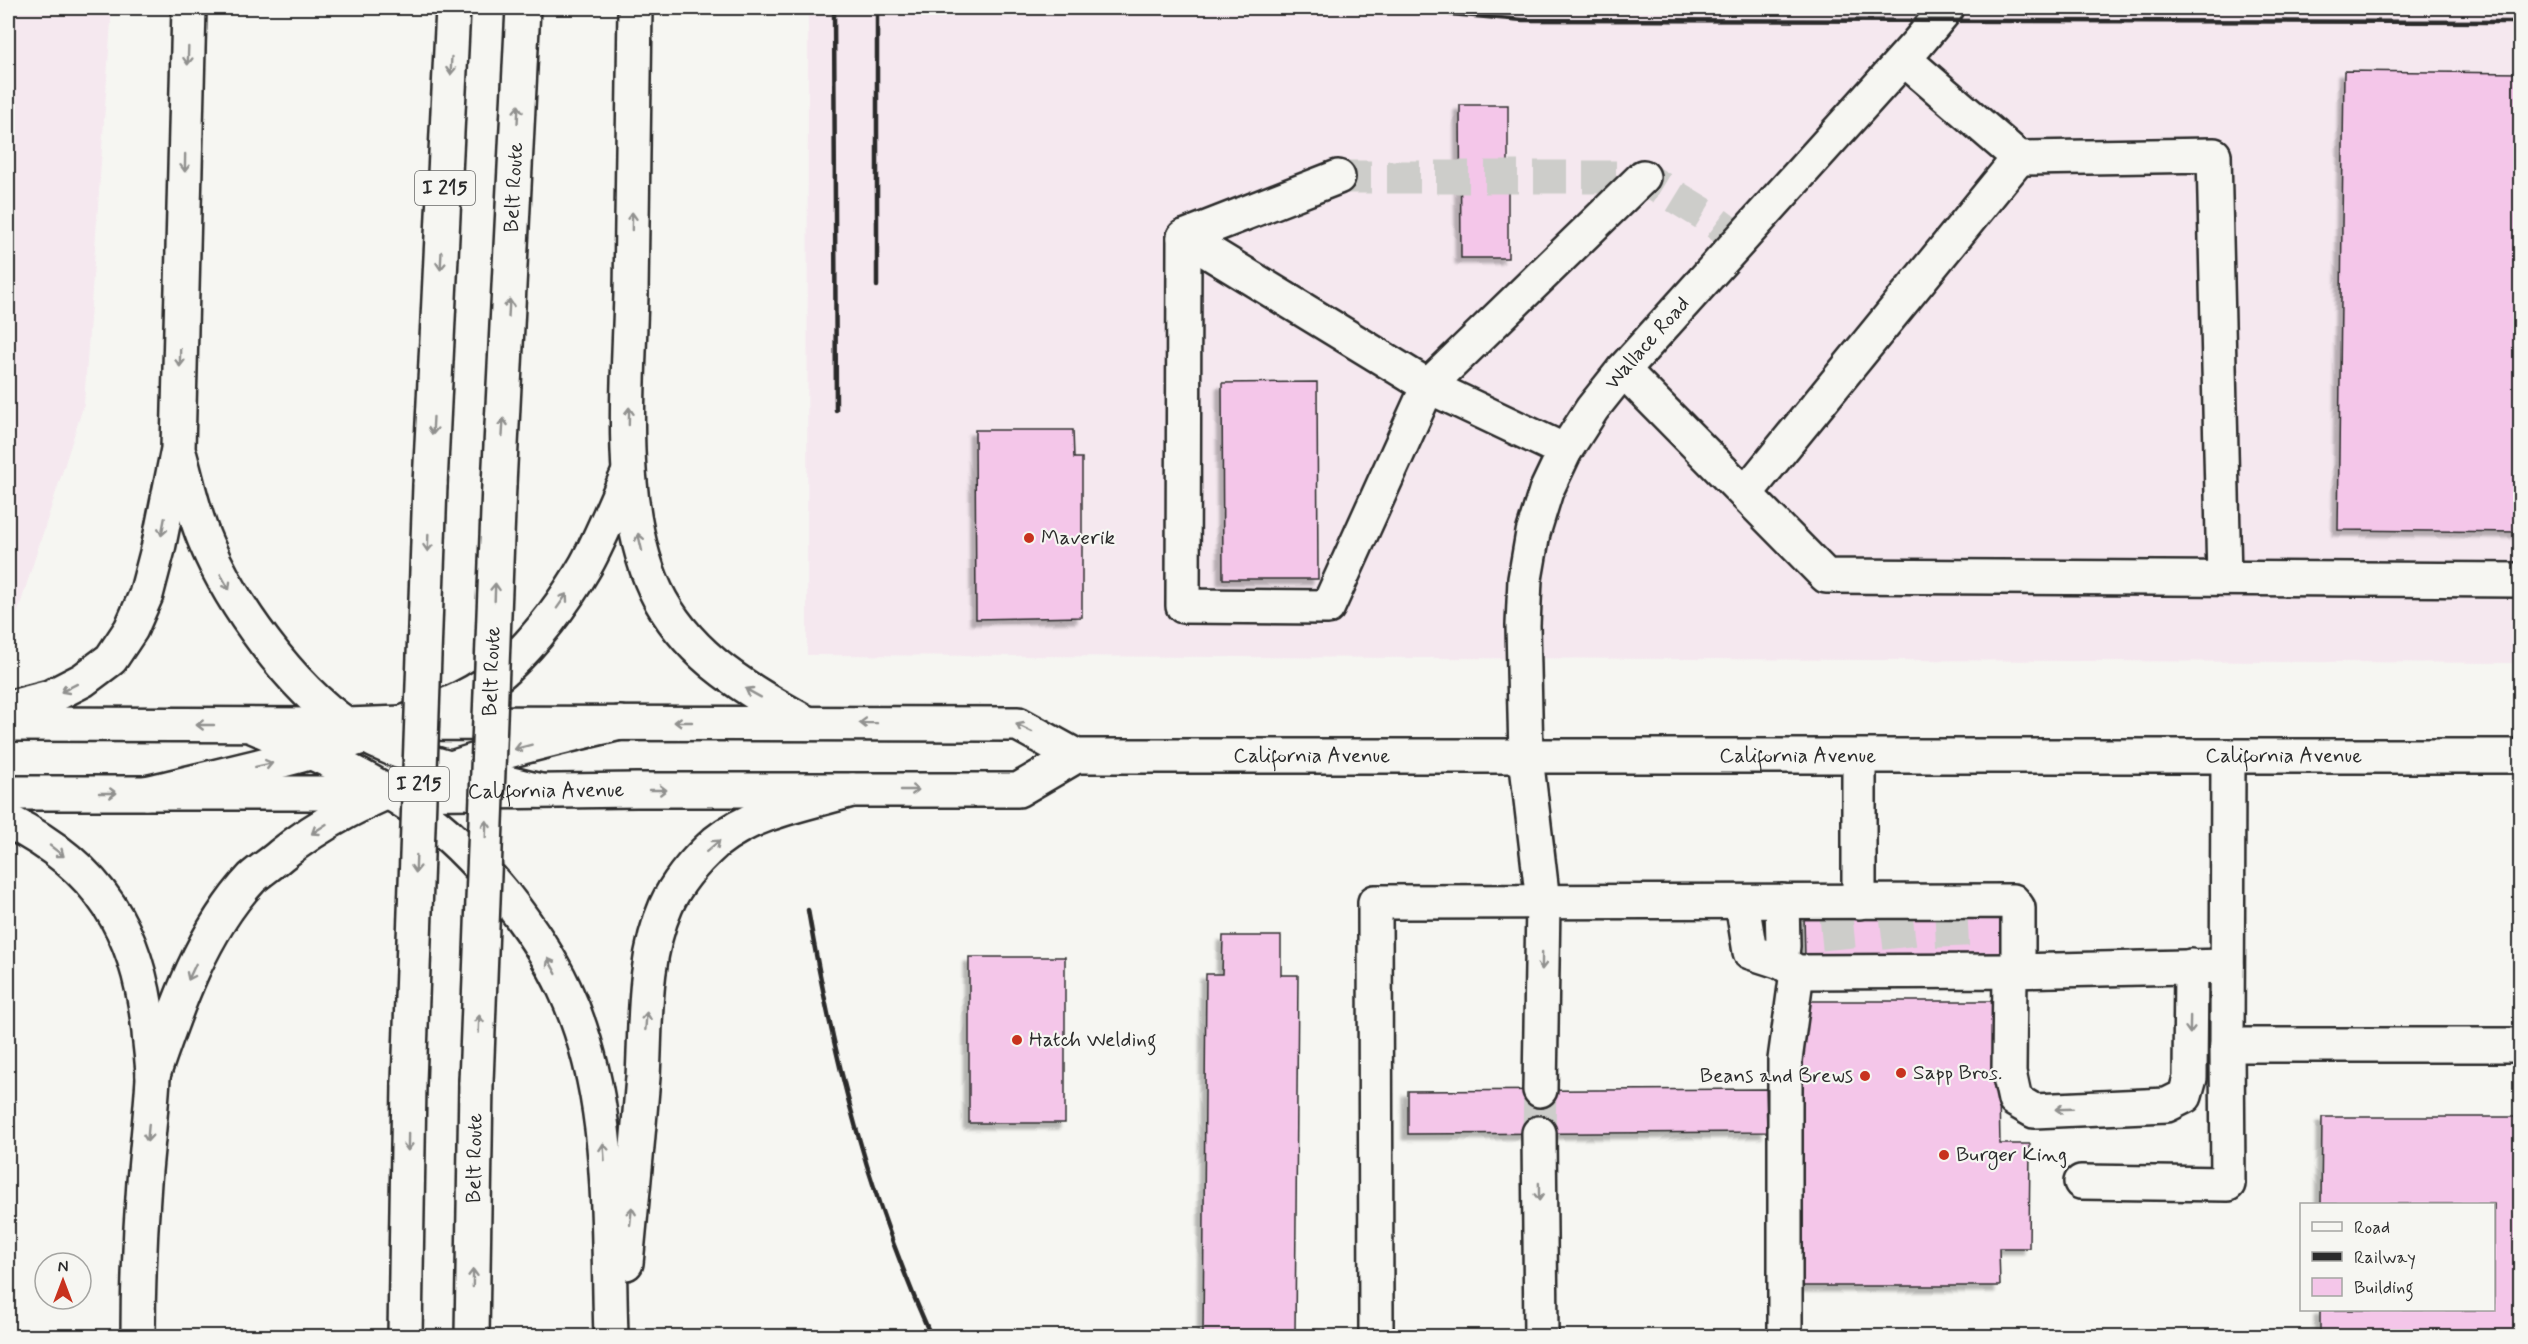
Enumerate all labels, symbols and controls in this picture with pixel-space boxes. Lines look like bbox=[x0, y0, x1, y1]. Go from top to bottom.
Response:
one-way arrow bbox=[182, 46, 194, 66]
one-way arrow bbox=[445, 55, 456, 75]
one-way arrow bbox=[512, 104, 523, 124]
street label: Belt Route bbox=[498, 142, 530, 233]
one-way arrow bbox=[180, 153, 191, 173]
road number: I 215 bbox=[415, 171, 475, 205]
one-way arrow bbox=[626, 211, 638, 231]
one-way arrow bbox=[436, 250, 447, 270]
street label: Wallace Road bbox=[1599, 291, 1696, 396]
one-way arrow bbox=[504, 299, 515, 319]
one-way arrow bbox=[175, 348, 186, 368]
one-way arrow bbox=[623, 406, 635, 426]
one-way arrow bbox=[427, 416, 438, 436]
one-way arrow bbox=[497, 418, 508, 437]
one-way arrow bbox=[157, 516, 168, 536]
place label: Maverik bbox=[1041, 524, 1116, 552]
marker: Maverik bbox=[1022, 531, 1036, 545]
one-way arrow bbox=[422, 533, 433, 553]
one-way arrow bbox=[633, 533, 645, 552]
one-way arrow bbox=[220, 574, 232, 591]
one-way arrow bbox=[490, 583, 501, 603]
one-way arrow bbox=[556, 593, 568, 610]
street label: Belt Route bbox=[476, 626, 508, 717]
one-way arrow bbox=[60, 683, 78, 694]
one-way arrow bbox=[745, 687, 762, 699]
one-way arrow bbox=[674, 716, 694, 728]
one-way arrow bbox=[858, 717, 878, 729]
one-way arrow bbox=[195, 719, 215, 730]
one-way arrow bbox=[1016, 722, 1034, 734]
one-way arrow bbox=[513, 742, 532, 753]
street label: California Avenue bbox=[1233, 742, 1390, 772]
street label: California Avenue bbox=[1719, 742, 1876, 772]
street label: California Avenue bbox=[2205, 742, 2362, 772]
one-way arrow bbox=[254, 758, 273, 770]
road number: I 215 bbox=[389, 767, 449, 801]
street label: California Avenue bbox=[467, 776, 625, 808]
one-way arrow bbox=[647, 784, 667, 796]
one-way arrow bbox=[900, 784, 920, 796]
one-way arrow bbox=[97, 787, 117, 799]
one-way arrow bbox=[480, 820, 492, 840]
one-way arrow bbox=[311, 823, 327, 835]
one-way arrow bbox=[705, 839, 720, 853]
one-way arrow bbox=[49, 845, 65, 858]
one-way arrow bbox=[411, 854, 422, 873]
one-way arrow bbox=[1536, 950, 1548, 970]
one-way arrow bbox=[546, 958, 558, 975]
one-way arrow bbox=[185, 963, 197, 981]
one-way arrow bbox=[641, 1012, 652, 1032]
one-way arrow bbox=[473, 1014, 484, 1034]
one-way arrow bbox=[2184, 1014, 2196, 1034]
place label: Hatch Welding bbox=[1029, 1026, 1157, 1056]
marker: Hatch Welding bbox=[1010, 1033, 1024, 1047]
place label: Sapp Bros. bbox=[1913, 1059, 2002, 1087]
place label: Beans and Brews bbox=[1700, 1062, 1853, 1090]
marker: Sapp Bros. bbox=[1894, 1066, 1908, 1080]
marker: Beans and Brews bbox=[1858, 1069, 1872, 1083]
one-way arrow bbox=[2054, 1104, 2074, 1115]
street label: Belt Route bbox=[460, 1113, 490, 1203]
one-way arrow bbox=[142, 1123, 153, 1143]
one-way arrow bbox=[402, 1131, 414, 1151]
place label: Burger King bbox=[1956, 1141, 2067, 1170]
one-way arrow bbox=[598, 1143, 609, 1163]
marker: Burger King bbox=[1937, 1148, 1951, 1162]
one-way arrow bbox=[1534, 1181, 1545, 1201]
legend bbox=[2300, 1203, 2495, 1311]
one-way arrow bbox=[626, 1206, 637, 1226]
text: Road bbox=[2354, 1216, 2390, 1240]
text: Railway bbox=[2354, 1246, 2416, 1270]
north arrow bbox=[33, 1251, 93, 1311]
text: N bbox=[58, 1257, 68, 1278]
one-way arrow bbox=[467, 1269, 479, 1289]
text: Building bbox=[2354, 1276, 2414, 1302]

